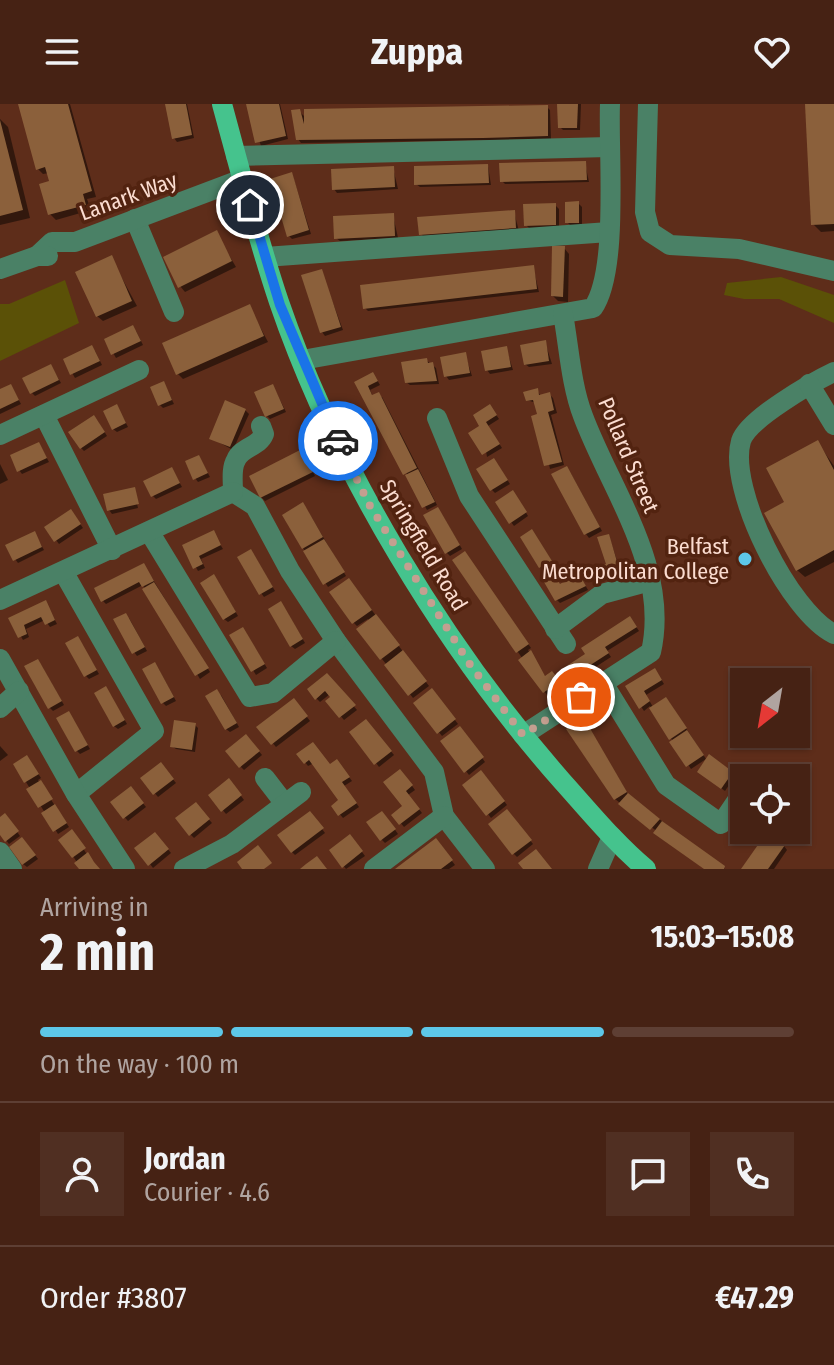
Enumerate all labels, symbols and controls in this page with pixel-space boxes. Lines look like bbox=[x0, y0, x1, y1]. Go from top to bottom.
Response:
icon: menu bbox=[40, 30, 84, 74]
text: Zuppa bbox=[371, 30, 463, 74]
icon: heart bbox=[750, 30, 794, 74]
street label: Lanark Way bbox=[76, 166, 181, 227]
pin bbox=[216, 171, 284, 239]
icon: home bbox=[228, 183, 272, 227]
street label: Pollard Street bbox=[592, 393, 665, 518]
courier bbox=[298, 401, 378, 481]
icon: car bbox=[316, 419, 360, 463]
street label: Springfield Road bbox=[374, 475, 473, 616]
place label: Belfast Metropolitan College bbox=[542, 533, 730, 585]
marker: Belfast Metropolitan College bbox=[736, 550, 754, 568]
pin bbox=[547, 663, 615, 731]
north arrow bbox=[730, 668, 810, 748]
map controls bbox=[730, 668, 810, 844]
icon: bag bbox=[559, 675, 603, 719]
button: locate bbox=[730, 764, 810, 844]
text: Arriving in bbox=[40, 892, 149, 923]
text: 15:03–15:08 bbox=[651, 919, 794, 955]
text: 2 min bbox=[40, 921, 155, 984]
text: On the way · 100 m bbox=[40, 1049, 239, 1080]
button: person bbox=[40, 1132, 124, 1216]
button: chat bbox=[606, 1132, 690, 1216]
button: phone bbox=[710, 1132, 794, 1216]
text: Jordan bbox=[144, 1141, 226, 1177]
text: Courier · 4.6 bbox=[144, 1177, 270, 1208]
text: Order #3807 bbox=[40, 1280, 187, 1316]
text: €47.29 bbox=[715, 1280, 794, 1316]

